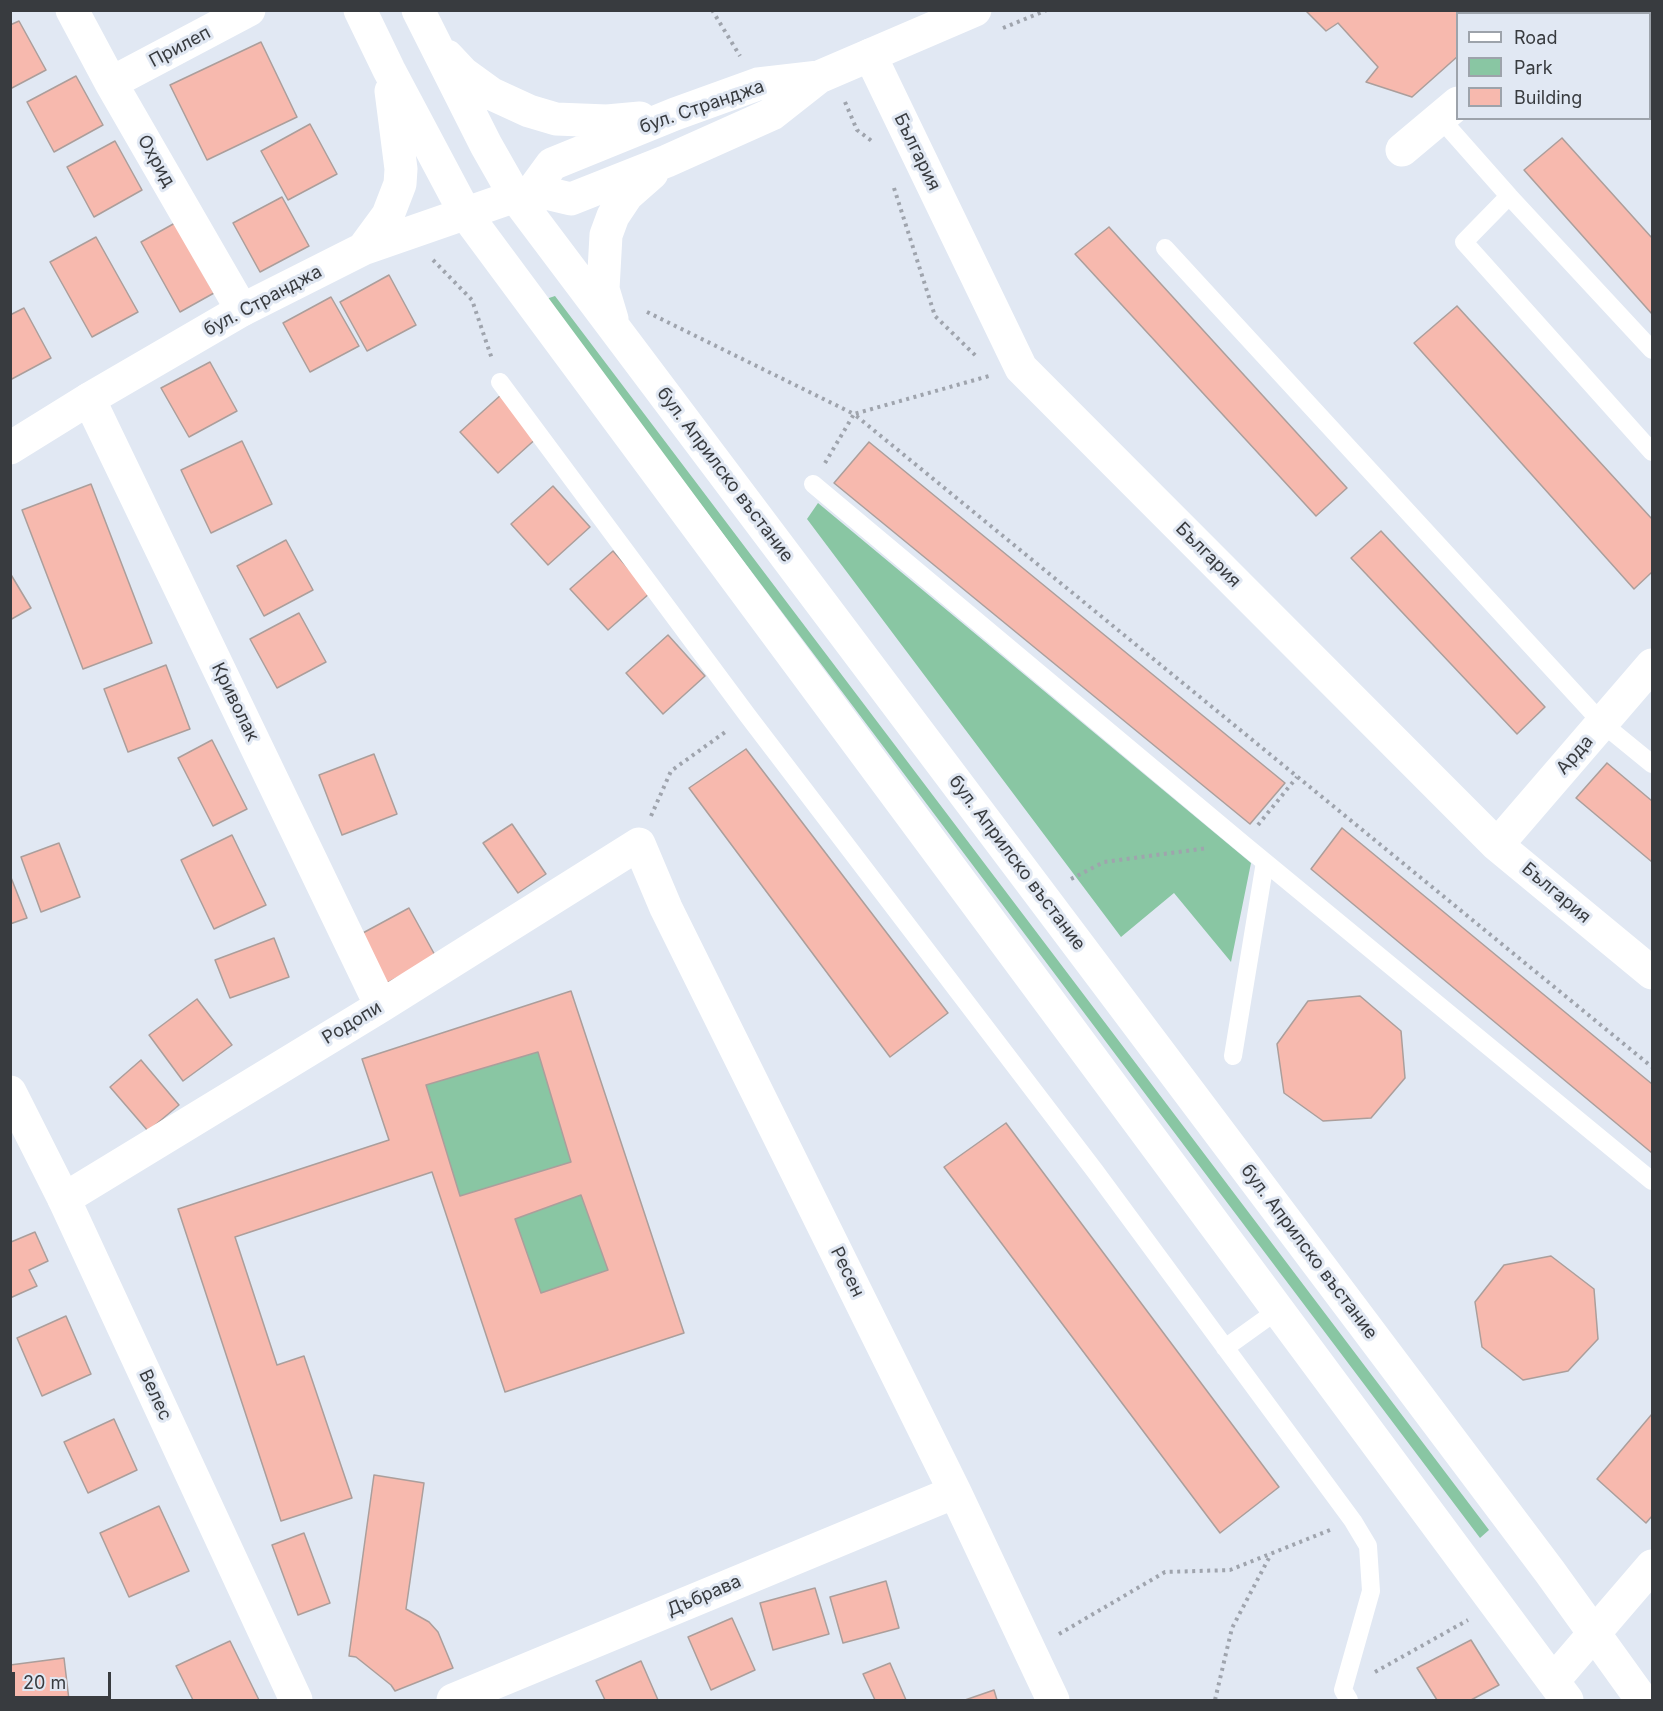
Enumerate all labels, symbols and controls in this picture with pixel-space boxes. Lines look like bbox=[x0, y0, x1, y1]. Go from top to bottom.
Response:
legend bbox=[1456, 12, 1651, 120]
street label: Прилеп bbox=[146, 22, 214, 72]
text: Road bbox=[1514, 27, 1557, 48]
text: Park bbox=[1514, 57, 1553, 78]
street label: бул. Странджа bbox=[637, 76, 767, 138]
text: Building bbox=[1514, 87, 1582, 108]
street label: България bbox=[889, 110, 945, 194]
street label: Охрид bbox=[133, 131, 179, 191]
street label: бул. Странджа bbox=[200, 261, 326, 341]
street label: бул. Априлско въстание bbox=[652, 383, 798, 567]
street label: България bbox=[1171, 518, 1245, 592]
street label: Криволак bbox=[207, 659, 263, 745]
street label: Арда bbox=[1552, 731, 1598, 779]
street label: бул. Априлско въстание bbox=[944, 771, 1090, 955]
street label: България bbox=[1517, 858, 1595, 928]
street label: Родопи bbox=[318, 997, 386, 1049]
street label: бул. Априлско въстание bbox=[1236, 1160, 1382, 1344]
street label: Ресен bbox=[826, 1243, 868, 1301]
street label: Велес bbox=[134, 1366, 176, 1424]
street label: Дъбрава bbox=[664, 1571, 744, 1621]
scale bar bbox=[15, 1660, 114, 1698]
text: 20 m bbox=[23, 1672, 66, 1693]

